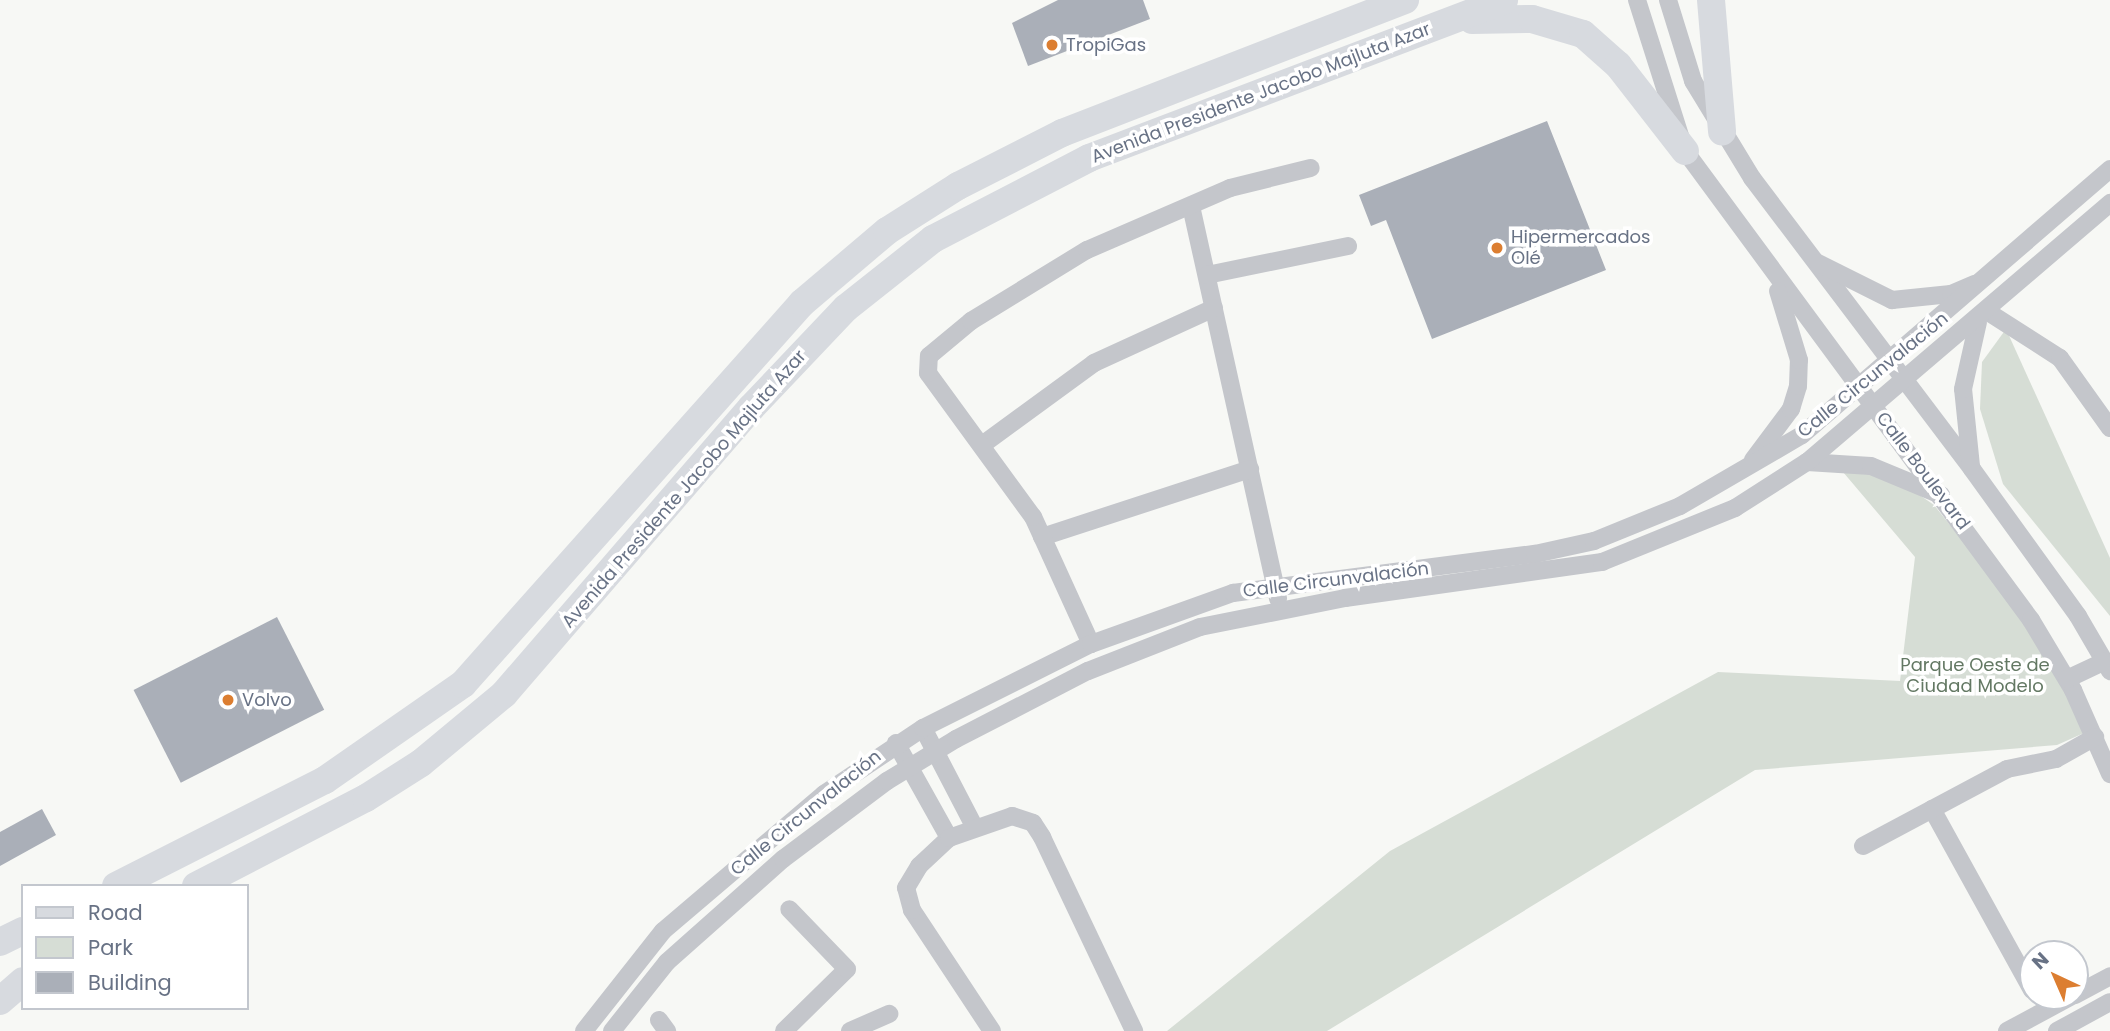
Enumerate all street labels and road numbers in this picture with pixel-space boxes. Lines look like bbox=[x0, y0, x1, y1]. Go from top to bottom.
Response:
street label: Avenida Presidente Jacobo Majluta Azar bbox=[1088, 18, 1434, 168]
street label: Calle Circunvalación bbox=[1793, 308, 1953, 442]
street label: Avenida Presidente Jacobo Majluta Azar bbox=[557, 346, 811, 632]
street label: Calle Boulevard bbox=[1872, 408, 1974, 534]
street label: Calle Circunvalación bbox=[1242, 558, 1430, 602]
street label: Calle Circunvalación bbox=[726, 746, 886, 880]

